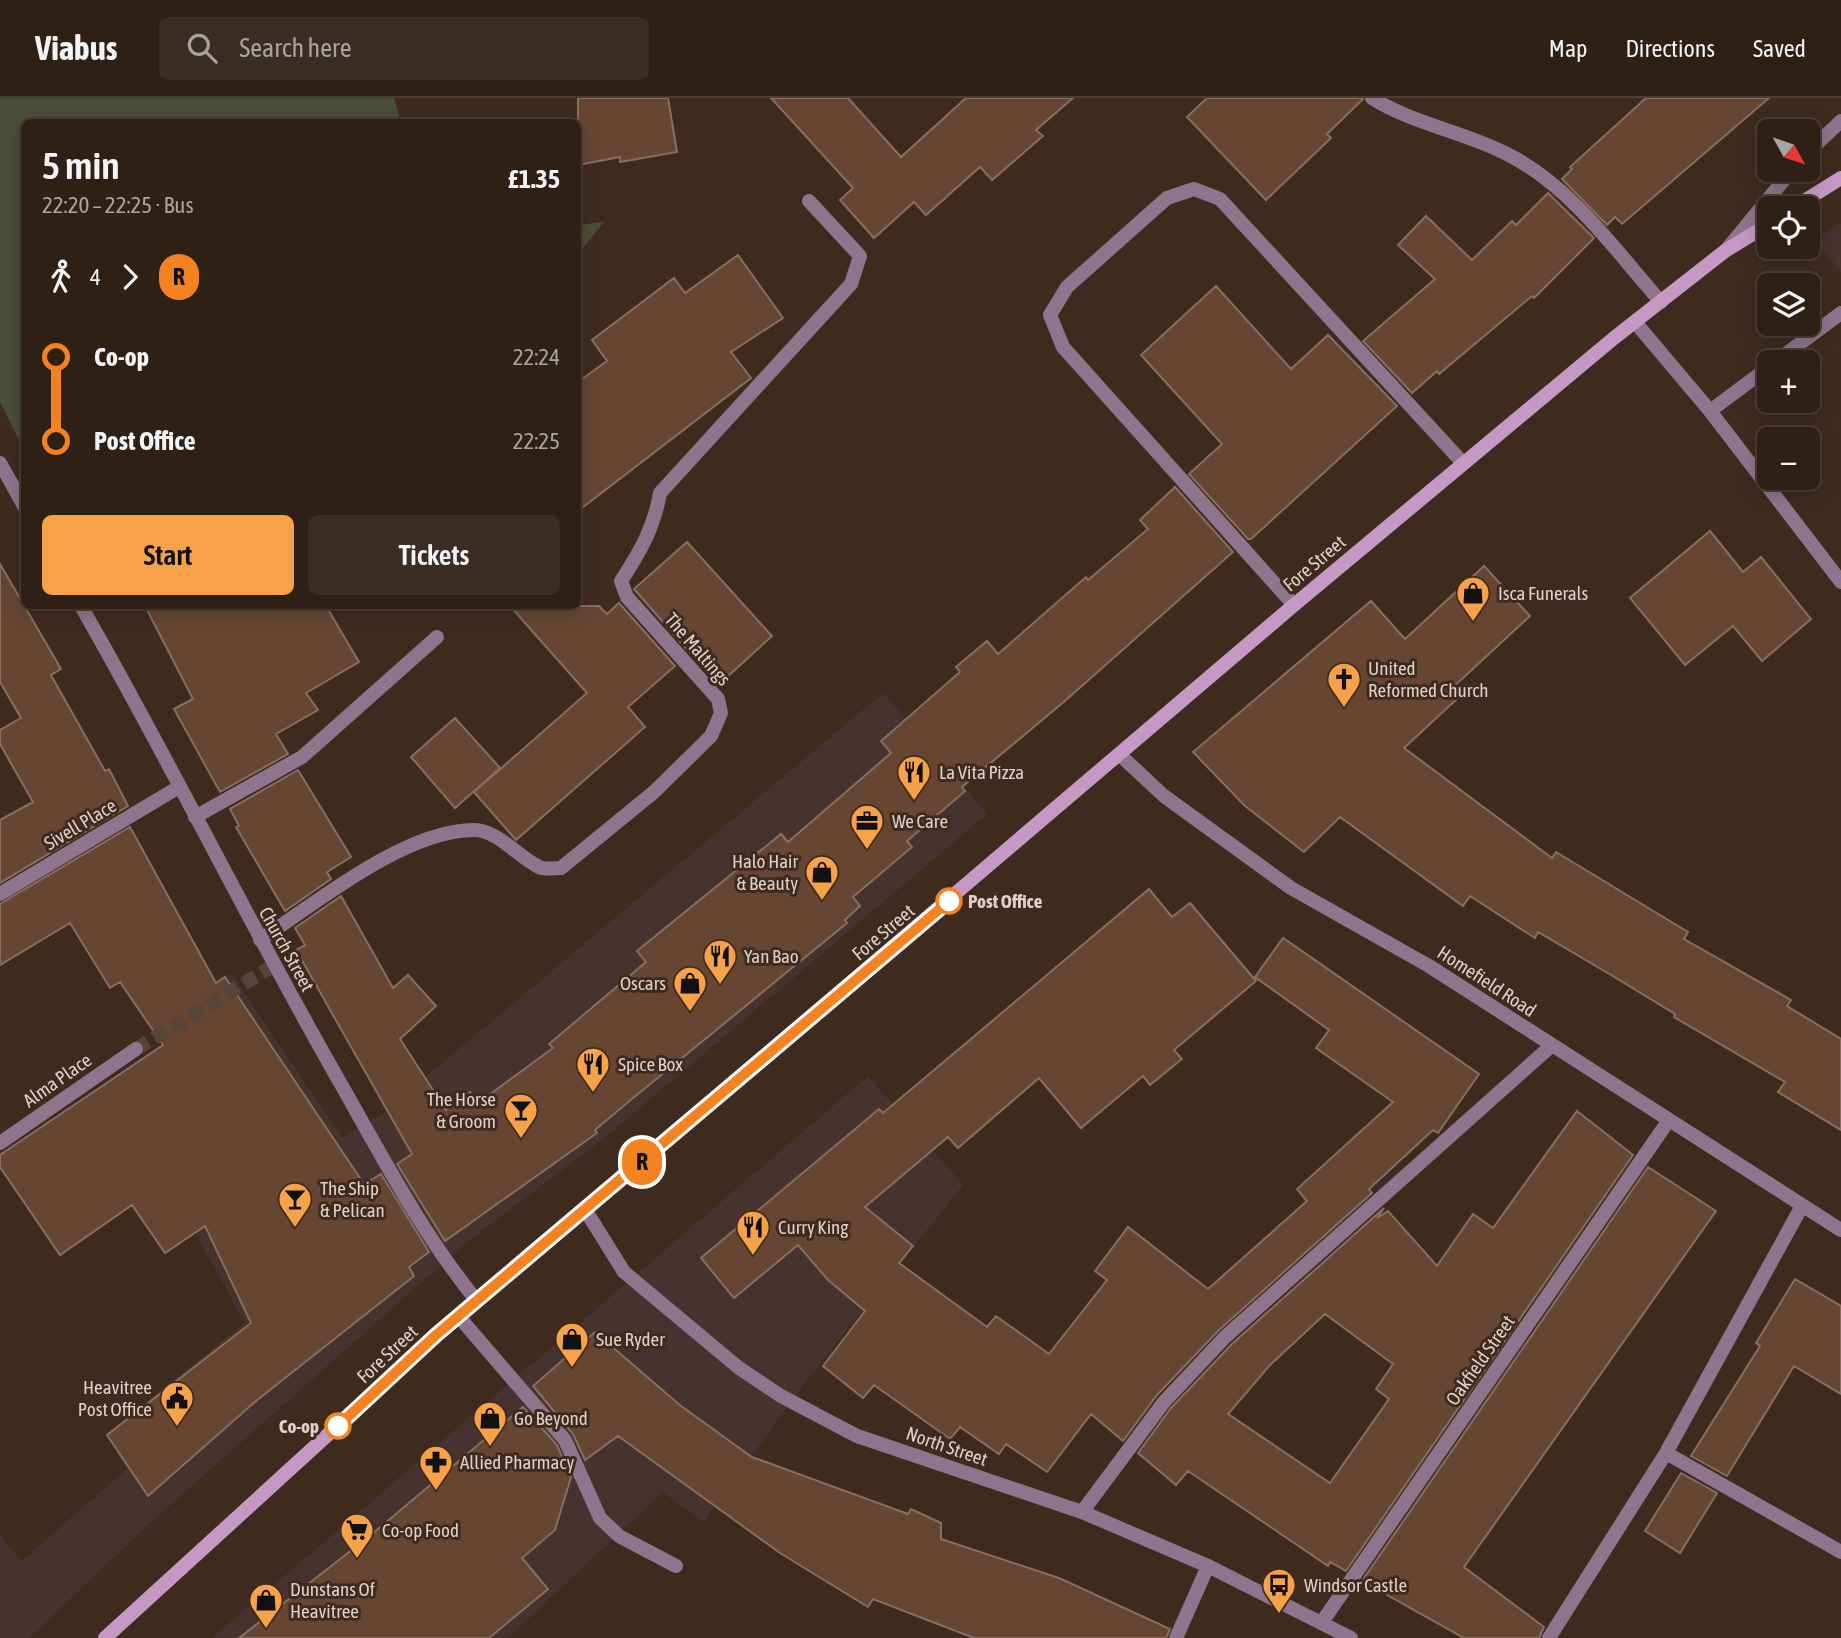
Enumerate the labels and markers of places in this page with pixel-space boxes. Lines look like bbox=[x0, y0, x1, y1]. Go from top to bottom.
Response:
shop icon: Isca Funerals bbox=[1454, 574, 1492, 623]
place label: Isca Funerals bbox=[1498, 582, 1589, 604]
place label: United Reformed Church bbox=[1368, 657, 1489, 701]
church icon: United Reformed Church bbox=[1325, 660, 1363, 709]
restaurant icon: La Vita Pizza bbox=[895, 753, 933, 802]
place label: La Vita Pizza bbox=[939, 761, 1024, 783]
office icon: We Care bbox=[848, 802, 886, 851]
place label: We Care bbox=[892, 810, 948, 832]
place label: Halo Hair & Beauty bbox=[732, 850, 798, 894]
shop icon: Halo Hair & Beauty bbox=[803, 853, 841, 902]
marker: Post Office bbox=[936, 888, 962, 914]
place label: Post Office bbox=[968, 890, 1043, 912]
restaurant icon: Yan Bao bbox=[701, 937, 739, 986]
place label: Yan Bao bbox=[744, 945, 799, 967]
shop icon: Oscars bbox=[671, 964, 709, 1013]
place label: Oscars bbox=[620, 972, 666, 994]
restaurant icon: Spice Box bbox=[574, 1045, 612, 1094]
place label: Spice Box bbox=[618, 1053, 683, 1075]
place label: The Horse & Groom bbox=[427, 1088, 496, 1132]
bar icon: The Horse & Groom bbox=[502, 1091, 540, 1140]
place label: The Ship & Pelican bbox=[320, 1177, 385, 1221]
bar icon: The Ship & Pelican bbox=[276, 1180, 314, 1229]
restaurant icon: Curry King bbox=[734, 1208, 772, 1257]
place label: Curry King bbox=[778, 1216, 849, 1238]
shop icon: Sue Ryder bbox=[553, 1320, 591, 1369]
place label: Sue Ryder bbox=[596, 1328, 665, 1350]
place label: Heavitree Post Office bbox=[78, 1376, 152, 1420]
public building icon: Heavitree Post Office bbox=[158, 1379, 196, 1428]
shop icon: Go Beyond bbox=[471, 1399, 509, 1448]
place label: Go Beyond bbox=[514, 1407, 588, 1429]
marker: Co-op bbox=[325, 1413, 351, 1439]
place label: Co-op bbox=[279, 1415, 319, 1437]
pharmacy icon: Allied Pharmacy bbox=[417, 1443, 455, 1492]
place label: Allied Pharmacy bbox=[460, 1451, 574, 1473]
supermarket icon: Co-op Food bbox=[338, 1511, 376, 1560]
place label: Co-op Food bbox=[382, 1519, 459, 1541]
bus stop icon: Windsor Castle bbox=[1260, 1566, 1298, 1615]
place label: Windsor Castle bbox=[1304, 1574, 1407, 1596]
place label: Dunstans Of Heavitree bbox=[290, 1578, 375, 1622]
shop icon: Dunstans Of Heavitree bbox=[247, 1581, 285, 1630]

